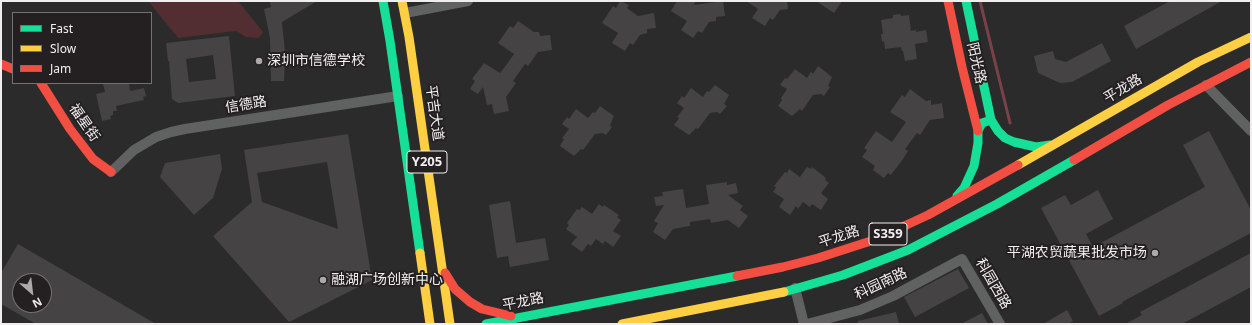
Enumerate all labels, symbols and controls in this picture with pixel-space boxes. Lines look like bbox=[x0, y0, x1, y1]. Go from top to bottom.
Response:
legend bbox=[12, 12, 152, 84]
text: Fast bbox=[50, 20, 73, 37]
text: Slow bbox=[50, 40, 76, 57]
street label: 阳光路 bbox=[963, 41, 989, 85]
place label: 深圳市信德学校 bbox=[267, 53, 365, 69]
marker: 深圳市信德学校 bbox=[254, 56, 264, 66]
text: Jam bbox=[50, 60, 71, 77]
street label: 平龙路 bbox=[1101, 71, 1145, 107]
street label: 平吉大道 bbox=[422, 84, 446, 142]
street label: 信德路 bbox=[224, 93, 268, 117]
street label: 福星街 bbox=[65, 101, 103, 145]
road number: Y205 bbox=[407, 151, 447, 173]
street label: 平龙路 bbox=[816, 223, 862, 251]
road number: S359 bbox=[869, 223, 907, 245]
place label: 平湖农贸蔬果批发市场 bbox=[1007, 245, 1147, 261]
marker: 平湖农贸蔬果批发市场 bbox=[1150, 248, 1160, 258]
street label: 科园西路 bbox=[972, 256, 1014, 312]
street label: 科园南路 bbox=[852, 265, 910, 303]
place label: 融湖广场创新中心 bbox=[331, 272, 443, 288]
north arrow bbox=[12, 273, 52, 313]
marker: 融湖广场创新中心 bbox=[318, 275, 328, 285]
street label: 平龙路 bbox=[501, 290, 545, 314]
text: N bbox=[30, 294, 45, 312]

